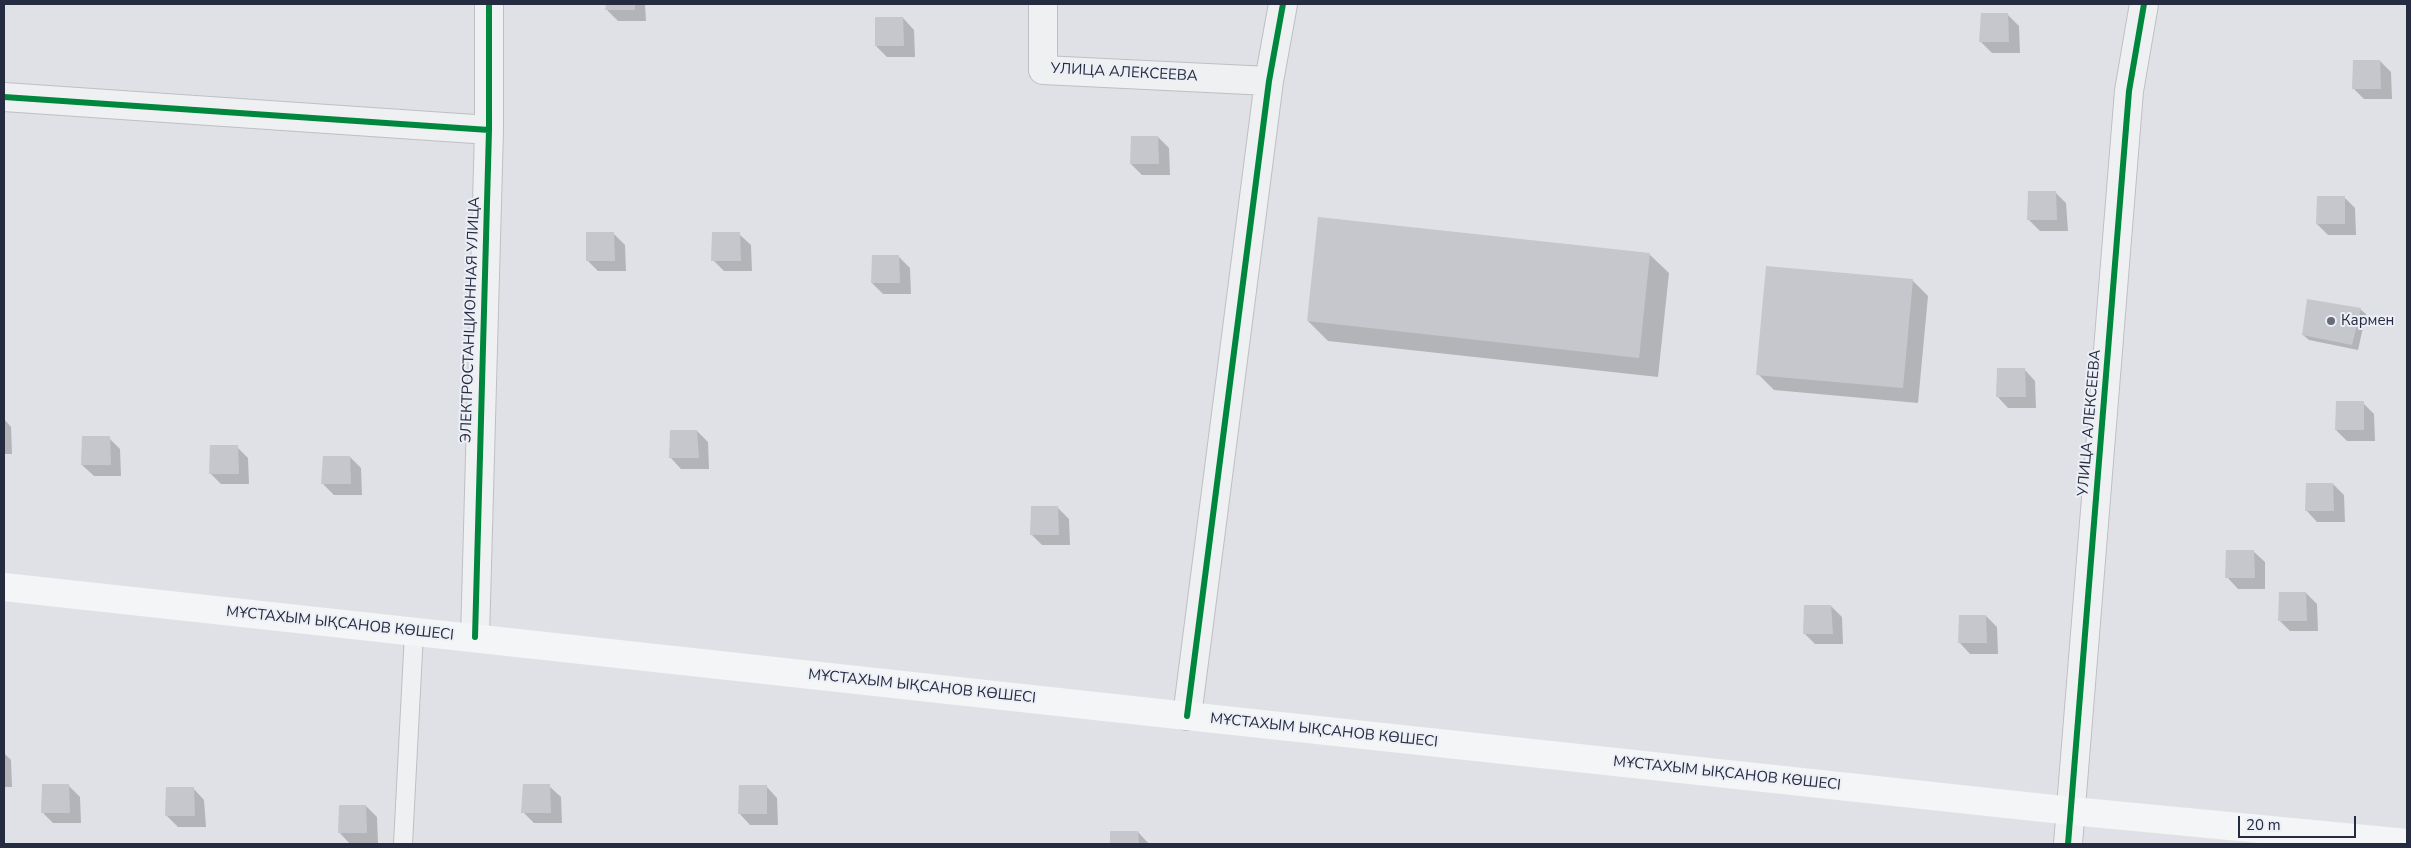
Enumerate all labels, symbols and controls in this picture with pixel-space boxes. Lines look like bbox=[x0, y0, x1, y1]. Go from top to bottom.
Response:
street label: УЛИЦА АЛЕКСЕЕВА bbox=[1050, 60, 1198, 86]
street label: ЭЛЕКТРОСТАНЦИОННАЯ УЛИЦА bbox=[458, 197, 484, 443]
place label: Кармен bbox=[2341, 312, 2394, 330]
marker: Кармен bbox=[2325, 315, 2337, 327]
street label: УЛИЦА АЛЕКСЕЕВА bbox=[2075, 349, 2105, 497]
street label: МҰСТАХЫМ ЫҚСАНОВ КӨШЕСІ bbox=[225, 603, 455, 645]
street label: МҰСТАХЫМ ЫҚСАНОВ КӨШЕСІ bbox=[807, 666, 1037, 708]
street label: МҰСТАХЫМ ЫҚСАНОВ КӨШЕСІ bbox=[1209, 710, 1439, 752]
street label: МҰСТАХЫМ ЫҚСАНОВ КӨШЕСІ bbox=[1612, 753, 1842, 795]
scale bar bbox=[2241, 806, 2358, 838]
text: 20 m bbox=[2246, 815, 2281, 835]

